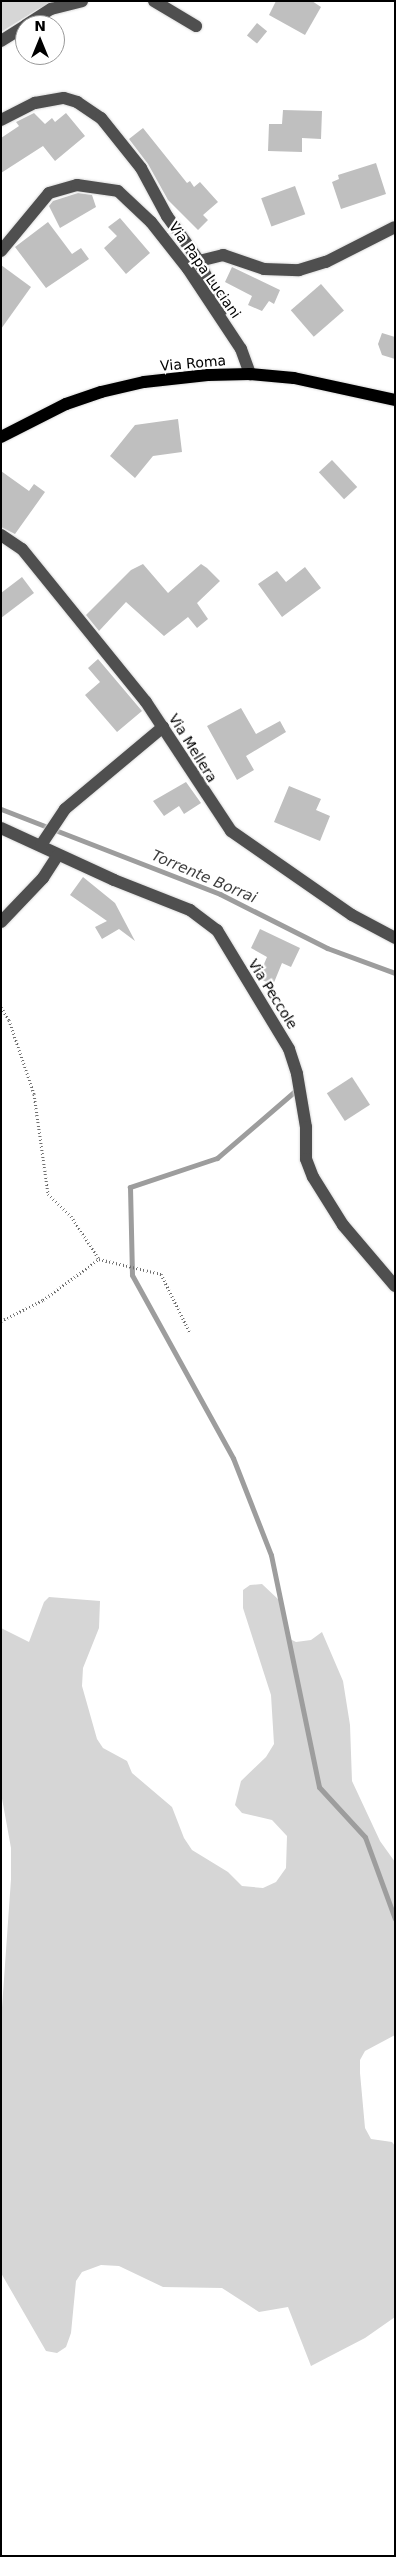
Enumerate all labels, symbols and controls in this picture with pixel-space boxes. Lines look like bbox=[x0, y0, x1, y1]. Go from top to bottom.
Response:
north arrow bbox=[15, 15, 65, 65]
text: N bbox=[34, 18, 46, 34]
street label: Via Papa Luciani bbox=[165, 219, 245, 321]
street label: Via Roma bbox=[159, 352, 227, 374]
street label: Via Mellera bbox=[165, 711, 221, 785]
water label: Torrente Borrai bbox=[149, 847, 259, 907]
street label: Via Peccole bbox=[245, 956, 301, 1032]

